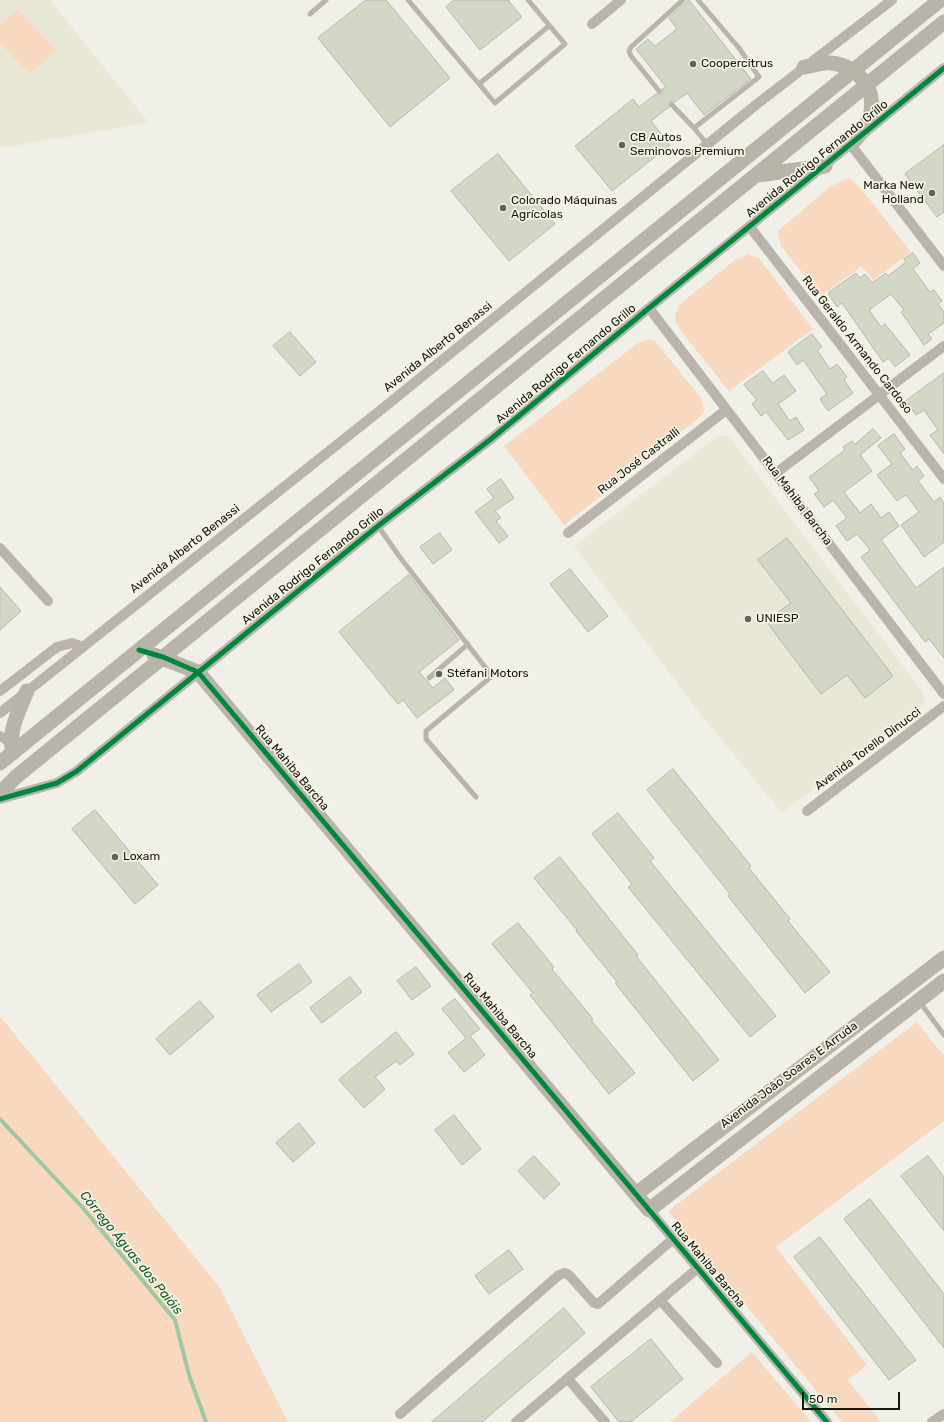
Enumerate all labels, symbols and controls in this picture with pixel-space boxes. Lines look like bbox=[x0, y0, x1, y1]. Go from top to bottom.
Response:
place label: Coopercitrus bbox=[701, 57, 773, 71]
marker: Coopercitrus bbox=[688, 59, 698, 69]
street label: Avenida Rodrigo Fernando Grillo bbox=[743, 97, 891, 221]
place label: CB Autos Seminovos Premium bbox=[630, 131, 744, 159]
marker: CB Autos Seminovos Premium bbox=[617, 140, 627, 150]
place label: Marka New Holland bbox=[863, 179, 924, 207]
marker: Marka New Holland bbox=[927, 188, 937, 198]
place label: Colorado Máquinas Agrícolas bbox=[511, 194, 617, 222]
marker: Colorado Máquinas Agrícolas bbox=[498, 203, 508, 213]
street label: Rua Geraldo Armando Cardoso bbox=[799, 273, 915, 417]
street label: Avenida Alberto Benassi bbox=[381, 299, 495, 395]
street label: Avenida Rodrigo Fernando Grillo bbox=[493, 301, 639, 427]
street label: Rua José Castralli bbox=[595, 424, 683, 498]
street label: Rua Mahiba Barcha bbox=[759, 454, 835, 548]
street label: Avenida Alberto Benassi bbox=[127, 502, 243, 596]
street label: Avenida Rodrigo Fernando Grillo bbox=[239, 504, 387, 628]
place label: UNIESP bbox=[756, 612, 798, 626]
marker: UNIESP bbox=[743, 614, 753, 624]
place label: Stéfani Motors bbox=[447, 667, 529, 681]
marker: Stéfani Motors bbox=[434, 669, 444, 679]
street label: Avenida Torello Dinucci bbox=[812, 704, 924, 794]
street label: Rua Mahiba Barcha bbox=[252, 722, 332, 814]
place label: Loxam bbox=[123, 850, 160, 864]
marker: Loxam bbox=[110, 852, 120, 862]
street label: Rua Mahiba Barcha bbox=[460, 970, 540, 1062]
street label: Avenida João Soares E Arruda bbox=[718, 1019, 860, 1131]
water label: Córrego Águas dos Paióis bbox=[76, 1188, 186, 1318]
street label: Rua Mahiba Barcha bbox=[668, 1219, 748, 1311]
scale bar bbox=[804, 1384, 902, 1410]
text: 50 m bbox=[809, 1392, 837, 1406]

